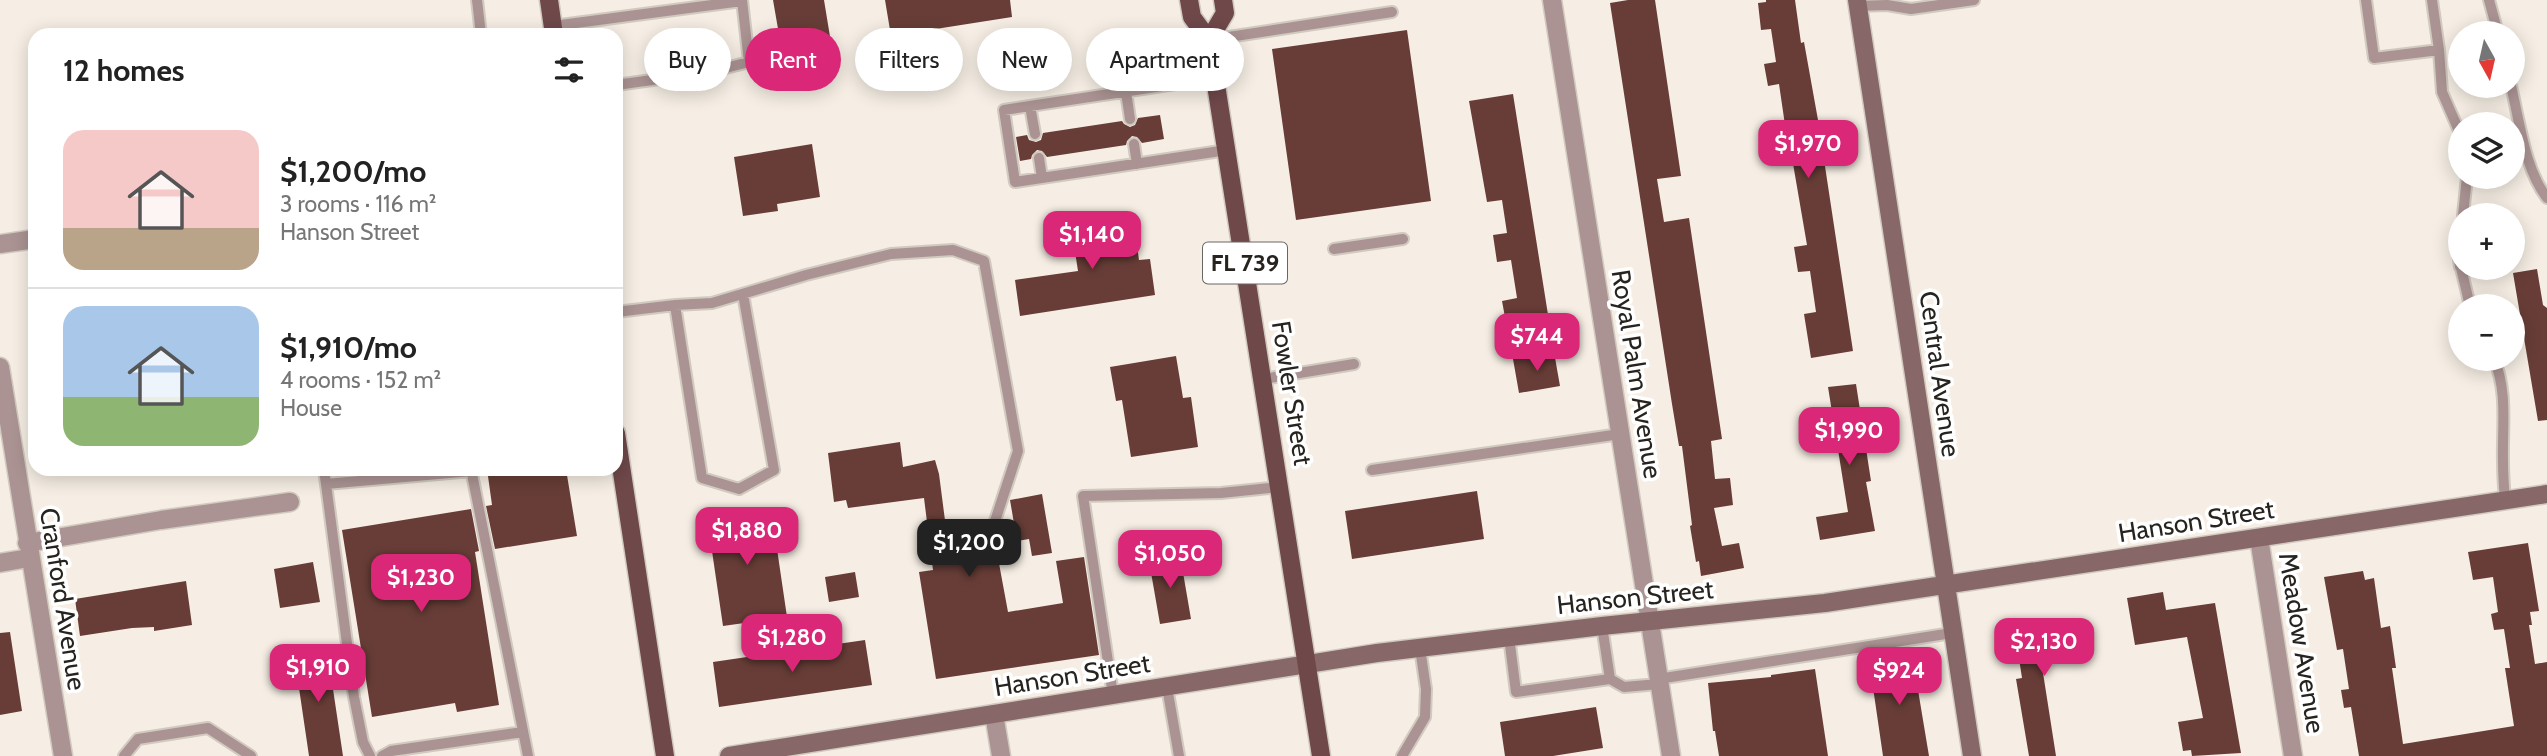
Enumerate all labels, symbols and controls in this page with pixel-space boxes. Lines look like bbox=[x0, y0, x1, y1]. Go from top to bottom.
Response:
north arrow bbox=[2448, 21, 2525, 98]
map controls bbox=[2448, 21, 2525, 371]
chip: Buy bbox=[644, 28, 731, 91]
chip: Rent bbox=[745, 28, 841, 91]
chip: Filters bbox=[855, 28, 963, 91]
chip: New bbox=[977, 28, 1072, 91]
chip: Apartment bbox=[1086, 28, 1244, 91]
icon: filters bbox=[550, 51, 588, 89]
text: 12 homes bbox=[63, 52, 185, 89]
button: layers bbox=[2448, 112, 2525, 189]
pin: $1,970 bbox=[1751, 120, 1865, 180]
text: $1,970 bbox=[1774, 129, 1842, 157]
text: $1,200/mo bbox=[280, 153, 426, 190]
icon: home bbox=[119, 158, 203, 242]
text: 3 rooms · 116 m² bbox=[280, 190, 436, 218]
button: + bbox=[2448, 203, 2525, 280]
pin: $1,140 bbox=[1035, 212, 1149, 271]
text: Hanson Street bbox=[280, 218, 419, 246]
text: $1,140 bbox=[1059, 220, 1125, 248]
road number: FL 739 bbox=[1203, 242, 1287, 284]
street label: Royal Palm Avenue bbox=[1605, 267, 1669, 481]
street label: Central Avenue bbox=[1913, 289, 1967, 459]
button: − bbox=[2448, 294, 2525, 371]
pin: $744 bbox=[1496, 314, 1578, 373]
street label: Fowler Street bbox=[1265, 319, 1319, 468]
text: $744 bbox=[1511, 322, 1563, 350]
text: $1,910/mo bbox=[280, 329, 417, 366]
icon: home bbox=[119, 334, 203, 418]
text: 4 rooms · 152 m² bbox=[280, 366, 441, 394]
text: House bbox=[280, 394, 342, 422]
pin: $1,990 bbox=[1792, 407, 1906, 467]
text: $1,990 bbox=[1815, 416, 1883, 444]
street label: Hanson Street bbox=[2116, 493, 2276, 549]
street label: Cranford Avenue bbox=[33, 506, 93, 692]
pin: $1,880 bbox=[690, 508, 804, 567]
text: $1,880 bbox=[711, 516, 783, 544]
pin: $1,200 bbox=[912, 520, 1026, 579]
text: $1,200 bbox=[933, 528, 1005, 556]
pin: $1,050 bbox=[1113, 530, 1227, 590]
text: $1,050 bbox=[1134, 539, 1206, 567]
street label: Meadow Avenue bbox=[2272, 550, 2332, 736]
pin: $1,230 bbox=[364, 554, 478, 614]
text: $1,230 bbox=[387, 563, 455, 591]
street label: Hanson Street bbox=[1555, 573, 1715, 621]
pin: $1,280 bbox=[735, 614, 849, 674]
pin: $2,130 bbox=[1987, 618, 2101, 678]
text: $1,280 bbox=[757, 623, 827, 651]
text: $2,130 bbox=[2010, 627, 2078, 655]
pin: $1,910 bbox=[261, 644, 375, 704]
street label: Hanson Street bbox=[992, 647, 1152, 703]
pin: $924 bbox=[1858, 648, 1940, 707]
text: $1,910 bbox=[286, 653, 350, 681]
text: $924 bbox=[1873, 656, 1925, 684]

